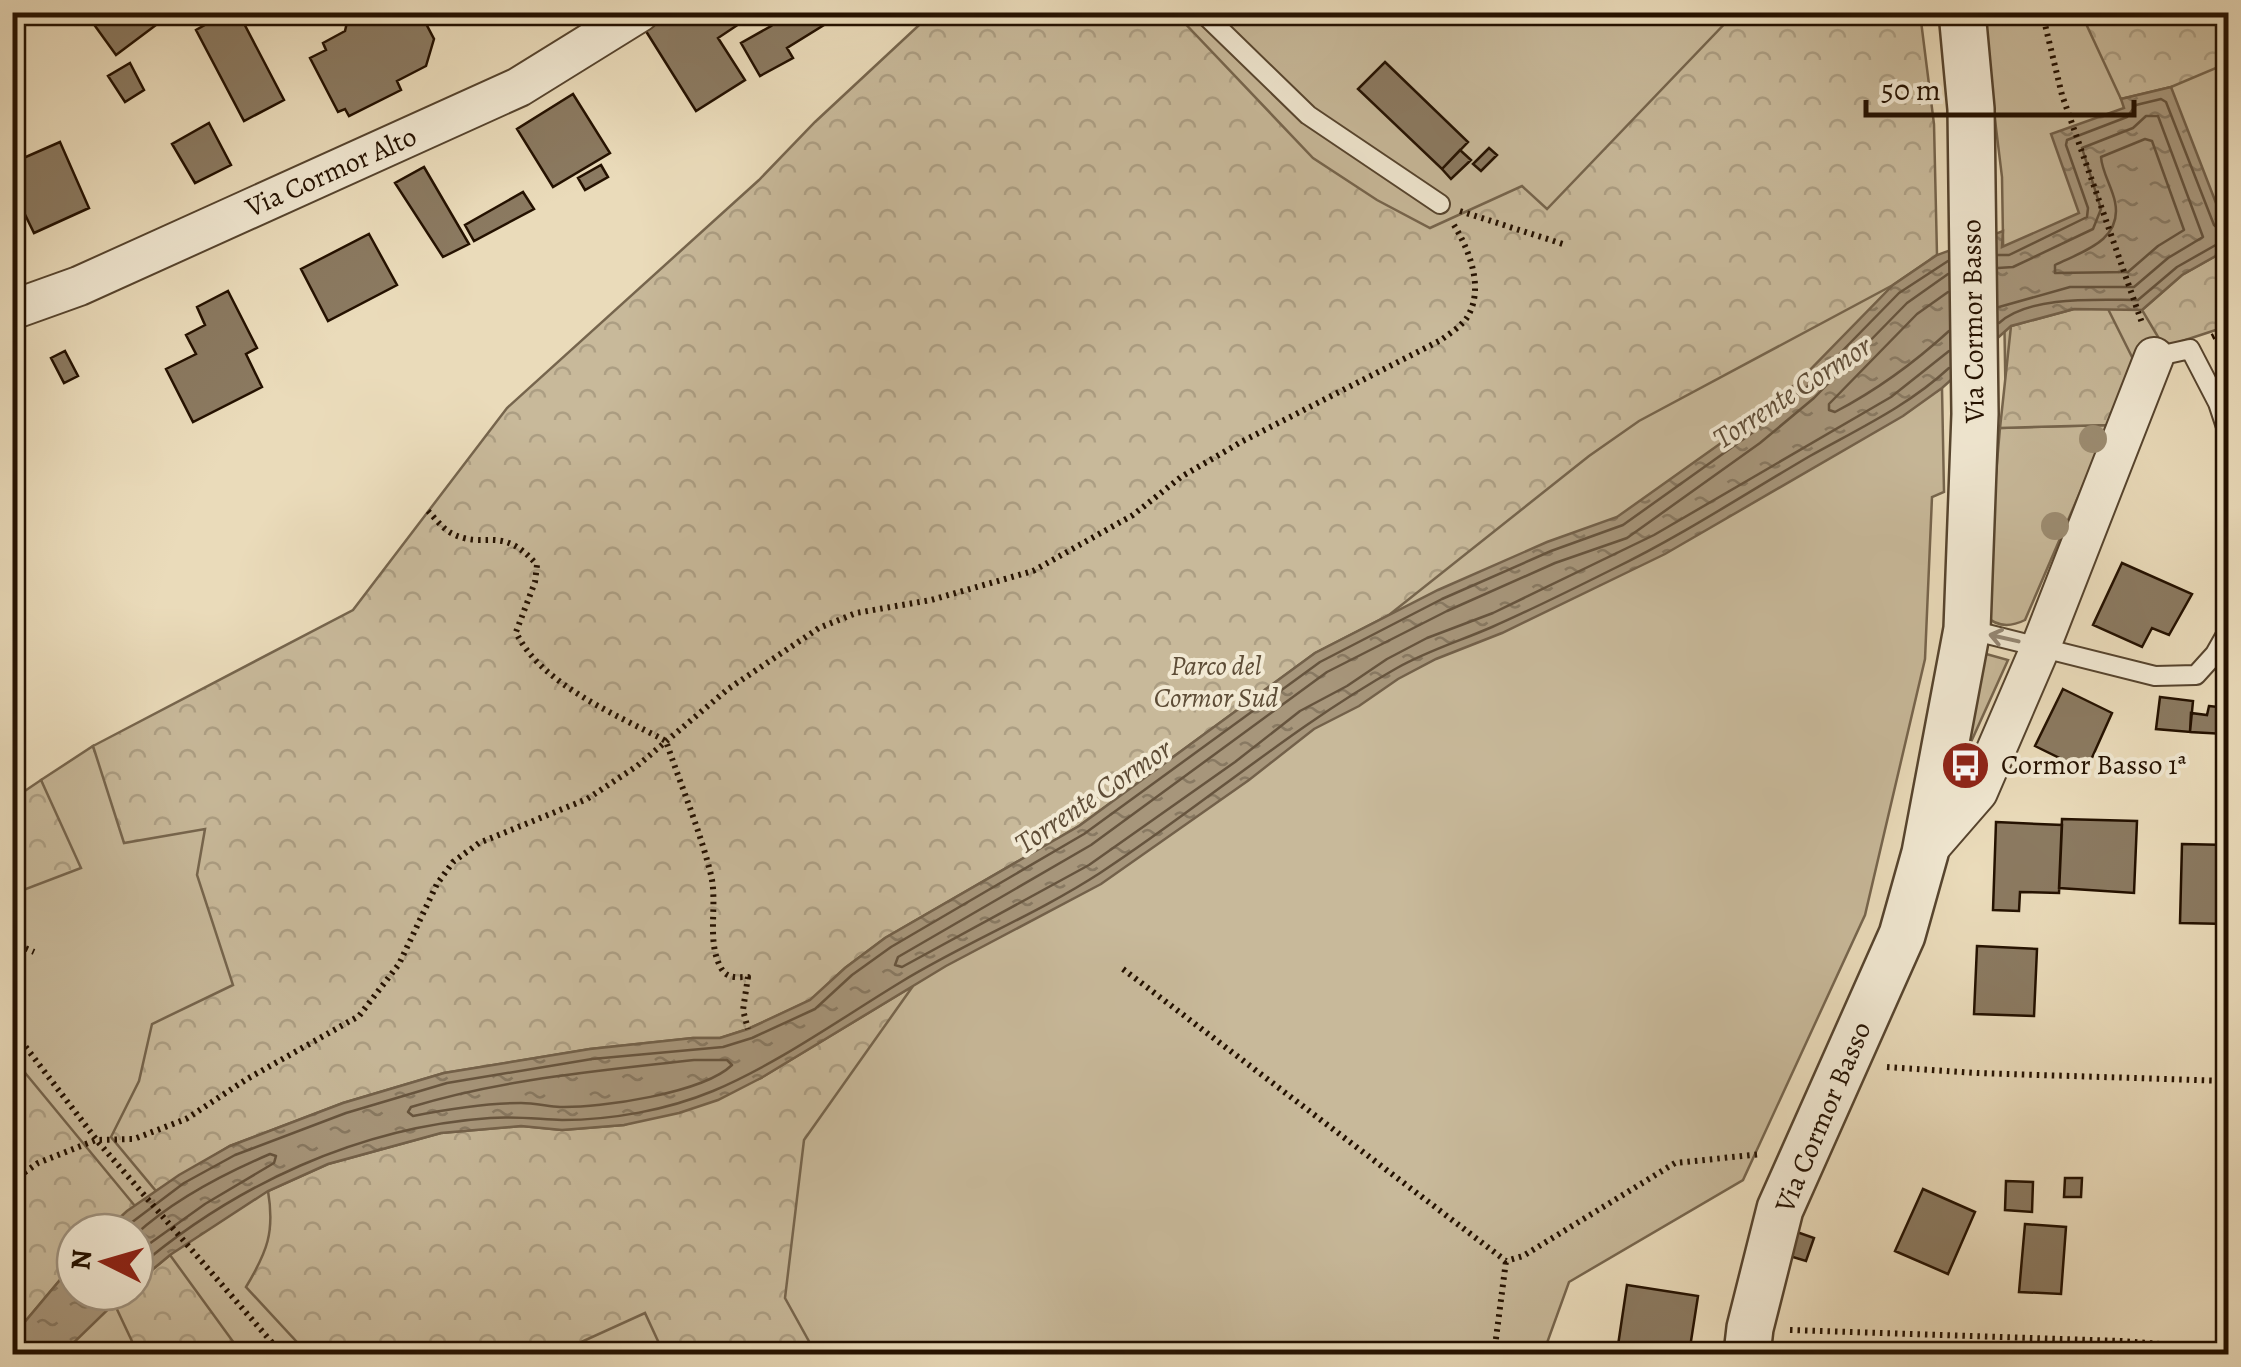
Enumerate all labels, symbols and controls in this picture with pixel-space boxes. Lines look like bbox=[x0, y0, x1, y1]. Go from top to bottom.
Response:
scale bar bbox=[1866, 55, 2134, 117]
text: 50 m bbox=[1881, 70, 1941, 110]
street label: Via Cormor Alto bbox=[239, 117, 423, 227]
street label: Via Cormor Basso bbox=[1952, 219, 1994, 424]
water label: Torrente Cormor bbox=[1705, 325, 1880, 458]
one-way arrow bbox=[1989, 628, 2021, 646]
park label: Parco del Cormor Sud bbox=[1154, 647, 1278, 717]
water label: Torrente Cormor bbox=[1007, 728, 1181, 863]
bus stop icon: Cormor Basso 1ª bbox=[1940, 739, 1992, 791]
place label: Cormor Basso 1ª bbox=[2001, 746, 2186, 784]
street label: Via Cormor Basso bbox=[1765, 1016, 1880, 1219]
north arrow bbox=[55, 1212, 155, 1312]
text: N bbox=[61, 1248, 101, 1272]

